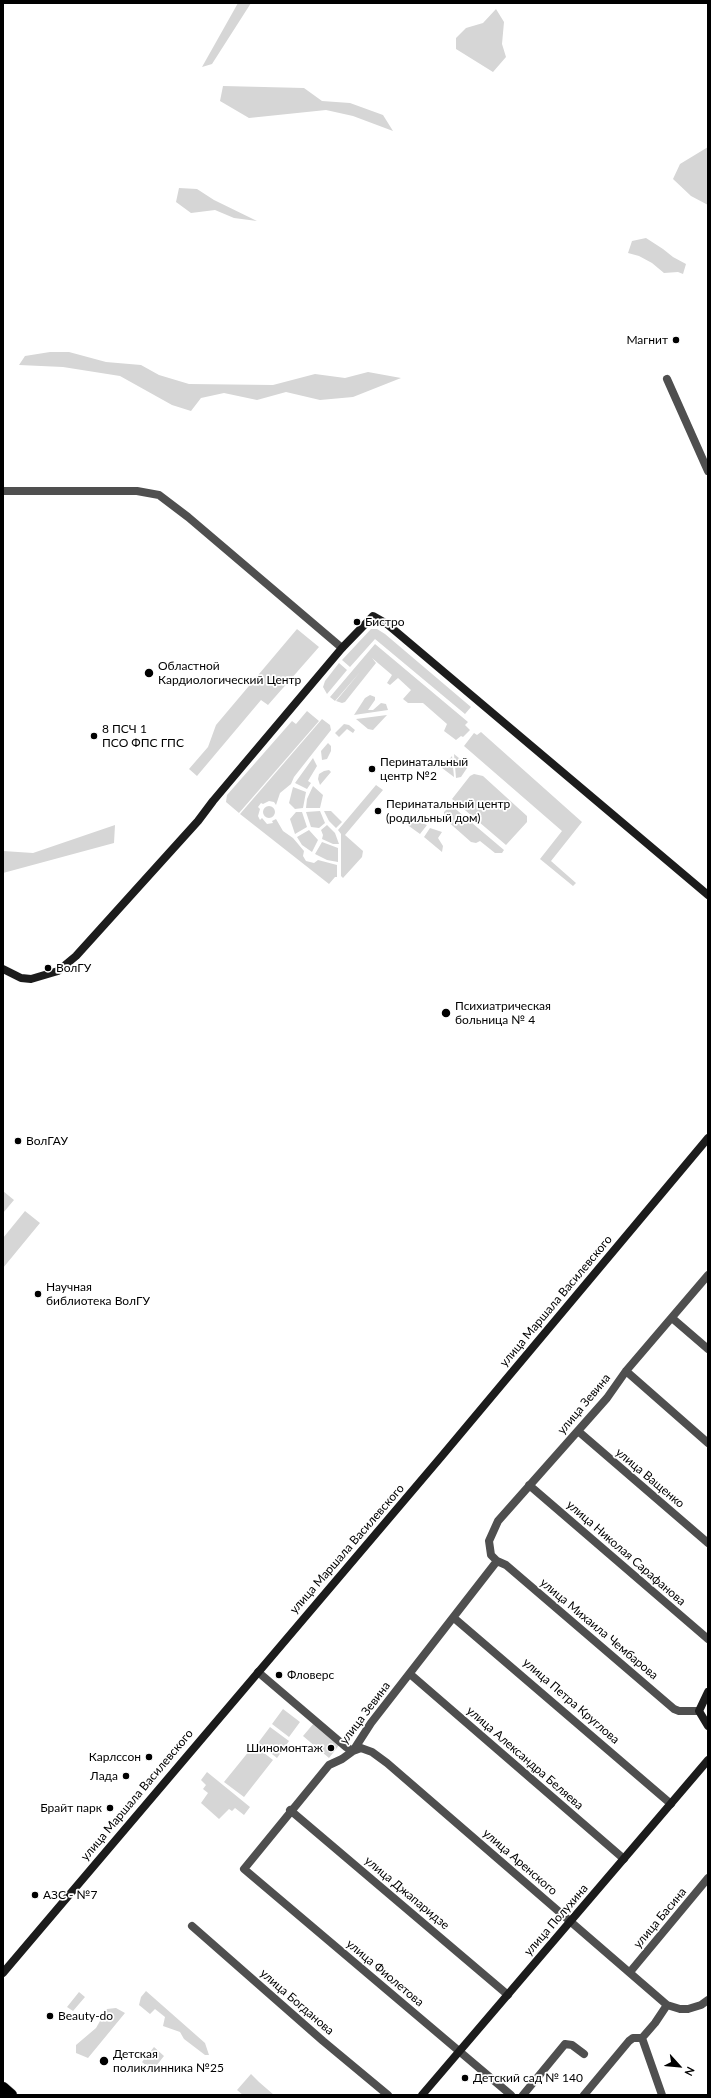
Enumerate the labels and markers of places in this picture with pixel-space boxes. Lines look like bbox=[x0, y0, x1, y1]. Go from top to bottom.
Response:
place label: Магнит bbox=[626, 333, 668, 347]
marker: Магнит bbox=[671, 335, 681, 345]
place label: Бистро bbox=[365, 615, 405, 629]
marker: Бистро bbox=[352, 617, 362, 627]
place label: Областной Кардиологический Центр bbox=[158, 659, 301, 687]
marker: Областной Кардиологический Центр bbox=[143, 667, 155, 679]
place label: 8 ПСЧ 1 ПСО ФПС ГПС bbox=[102, 722, 184, 750]
marker: 8 ПСЧ 1 ПСО ФПС ГПС bbox=[89, 731, 99, 741]
place label: Перинатальный центр №2 bbox=[380, 755, 468, 783]
marker: Перинатальный центр №2 bbox=[367, 764, 377, 774]
place label: Перинатальный центр (родильный дом) bbox=[386, 797, 510, 825]
marker: Перинатальный центр (родильный дом) bbox=[373, 806, 383, 816]
place label: ВолГУ bbox=[56, 961, 91, 975]
marker: ВолГУ bbox=[43, 963, 53, 973]
place label: Психиатрическая больница № 4 bbox=[455, 999, 551, 1027]
marker: Психиатрическая больница № 4 bbox=[440, 1007, 452, 1019]
place label: ВолГАУ bbox=[26, 1134, 68, 1148]
marker: ВолГАУ bbox=[13, 1136, 23, 1146]
place label: Научная библиотека ВолГУ bbox=[46, 1280, 150, 1308]
marker: Научная библиотека ВолГУ bbox=[33, 1289, 43, 1299]
place label: Фловерс bbox=[287, 1668, 334, 1682]
marker: Фловерс bbox=[274, 1670, 284, 1680]
place label: Шиномонтаж bbox=[246, 1741, 323, 1755]
marker: Шиномонтаж bbox=[326, 1743, 336, 1753]
place label: Карлссон bbox=[89, 1750, 141, 1764]
marker: Карлссон bbox=[144, 1752, 154, 1762]
place label: Лада bbox=[90, 1769, 118, 1783]
marker: Лада bbox=[121, 1771, 131, 1781]
place label: Брайт парк bbox=[40, 1801, 102, 1815]
marker: Брайт парк bbox=[105, 1803, 115, 1813]
place label: АЗС - №7 bbox=[43, 1888, 97, 1902]
marker: АЗС - №7 bbox=[30, 1890, 40, 1900]
place label: Beauty-do bbox=[58, 2009, 113, 2023]
marker: Beauty-do bbox=[45, 2011, 55, 2021]
place label: Детская поликлинника №25 bbox=[113, 2047, 224, 2075]
marker: Детская поликлинника №25 bbox=[98, 2055, 110, 2067]
place label: Детский сад № 140 bbox=[473, 2071, 583, 2085]
marker: Детский сад № 140 bbox=[460, 2073, 470, 2083]

